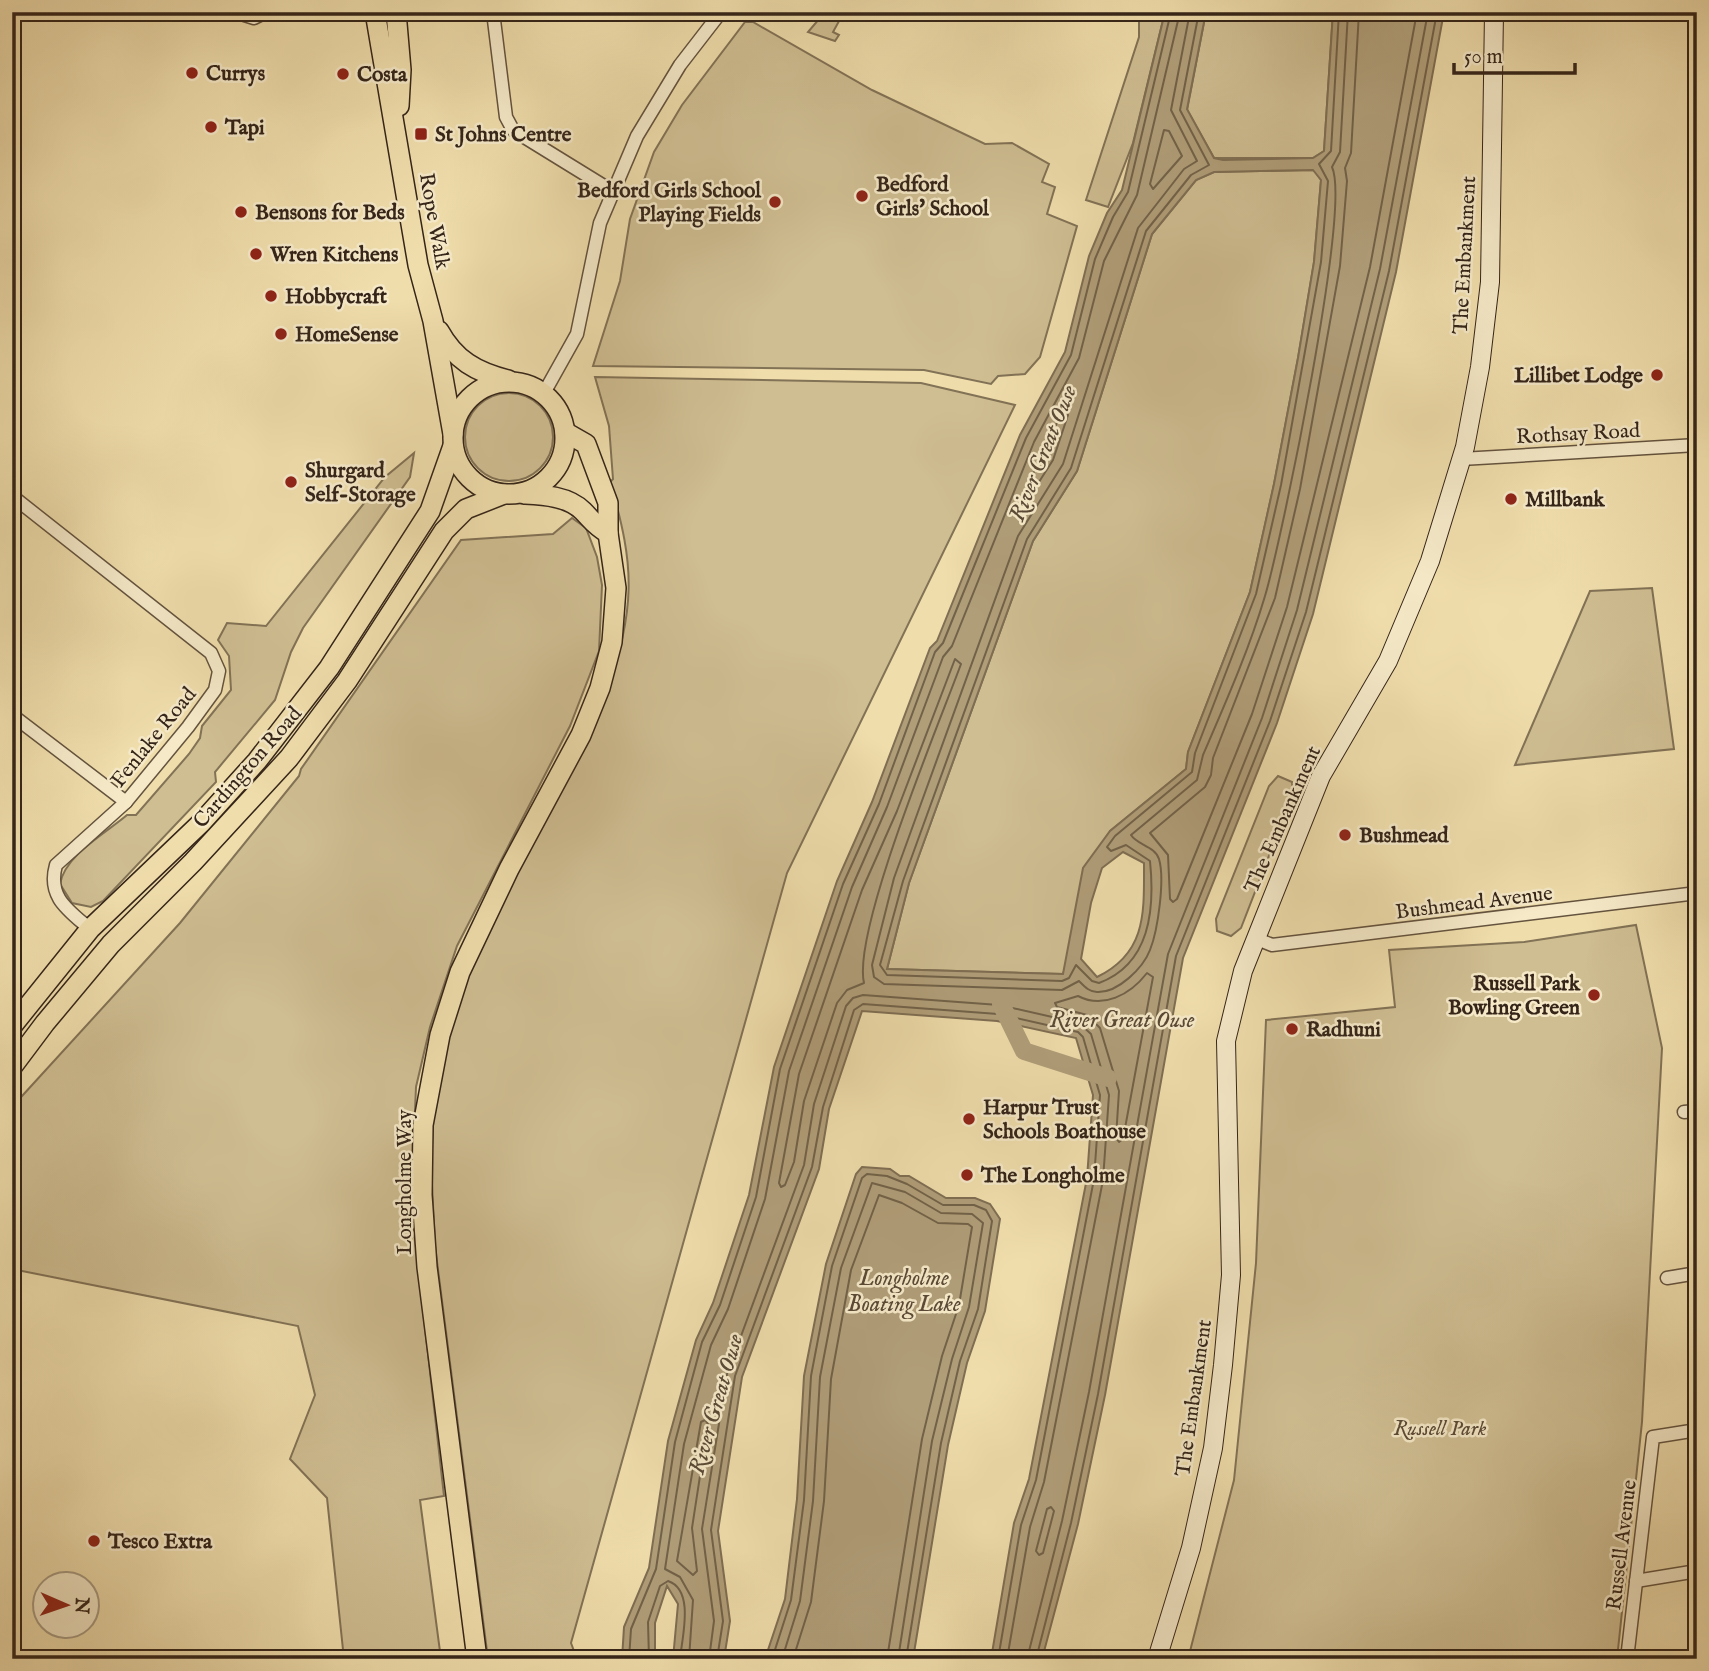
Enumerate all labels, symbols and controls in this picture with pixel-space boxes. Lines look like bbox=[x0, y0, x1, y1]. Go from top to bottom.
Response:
scale bar bbox=[1454, 32, 1574, 76]
text: 50 m bbox=[1464, 44, 1503, 71]
place label: Currys bbox=[206, 61, 265, 88]
place label: Costa bbox=[357, 62, 408, 89]
marker: Currys bbox=[184, 65, 200, 81]
marker: Costa bbox=[335, 66, 351, 82]
place label: Tapi bbox=[224, 115, 265, 142]
marker: Tapi bbox=[203, 119, 219, 135]
place label: St Johns Centre bbox=[435, 122, 572, 149]
marker: St Johns Centre bbox=[413, 126, 429, 142]
street label: Rope Walk bbox=[412, 171, 455, 272]
place label: Bedford Girls' School bbox=[876, 172, 990, 223]
street label: The Embankment bbox=[1448, 175, 1483, 335]
place label: Bedford Girls School Playing Fields bbox=[577, 178, 762, 229]
marker: Bedford Girls' School bbox=[854, 188, 870, 204]
marker: Bedford Girls School Playing Fields bbox=[767, 194, 783, 210]
place label: Bensons for Beds bbox=[255, 200, 405, 227]
marker: Bensons for Beds bbox=[233, 204, 249, 220]
place label: Wren Kitchens bbox=[269, 242, 398, 269]
marker: Wren Kitchens bbox=[248, 246, 264, 262]
place label: Hobbycraft bbox=[285, 284, 388, 311]
marker: Hobbycraft bbox=[263, 288, 279, 304]
place label: HomeSense bbox=[295, 322, 399, 349]
marker: HomeSense bbox=[273, 326, 289, 342]
place label: Lillibet Lodge bbox=[1514, 363, 1643, 390]
marker: Lillibet Lodge bbox=[1649, 367, 1665, 383]
water label: River Great Ouse bbox=[1003, 381, 1084, 526]
street label: Rothsay Road bbox=[1515, 418, 1642, 451]
place label: Shurgard Self-Storage bbox=[305, 458, 416, 509]
marker: Shurgard Self-Storage bbox=[283, 474, 299, 490]
place label: Millbank bbox=[1525, 487, 1605, 514]
marker: Millbank bbox=[1503, 491, 1519, 507]
street label: Fenlake Road bbox=[105, 682, 203, 794]
street label: Cardington Road bbox=[188, 701, 309, 835]
street label: The Embankment bbox=[1239, 742, 1328, 897]
place label: Bushmead bbox=[1359, 823, 1449, 850]
marker: Bushmead bbox=[1337, 827, 1353, 843]
street label: Bushmead Avenue bbox=[1394, 880, 1555, 927]
place label: Russell Park Bowling Green bbox=[1448, 971, 1581, 1022]
marker: Russell Park Bowling Green bbox=[1586, 987, 1602, 1003]
water label: River Great Ouse bbox=[1050, 1006, 1195, 1035]
place label: Radhuni bbox=[1306, 1017, 1381, 1044]
marker: Radhuni bbox=[1284, 1021, 1300, 1037]
place label: Harpur Trust Schools Boathouse bbox=[983, 1095, 1146, 1146]
street label: Longholme Way bbox=[392, 1109, 419, 1255]
marker: Harpur Trust Schools Boathouse bbox=[961, 1111, 977, 1127]
place label: The Longholme bbox=[980, 1163, 1125, 1190]
marker: The Longholme bbox=[959, 1167, 975, 1183]
water label: Longholme Boating Lake bbox=[847, 1264, 961, 1320]
street label: The Embankment bbox=[1170, 1318, 1219, 1478]
water label: River Great Ouse bbox=[683, 1331, 750, 1478]
park label: Russell Park bbox=[1394, 1416, 1487, 1443]
street label: Russell Avenue bbox=[1601, 1478, 1644, 1612]
place label: Tesco Extra bbox=[107, 1529, 213, 1556]
marker: Tesco Extra bbox=[86, 1533, 102, 1549]
north arrow bbox=[32, 1570, 102, 1640]
text: N bbox=[69, 1596, 93, 1615]

